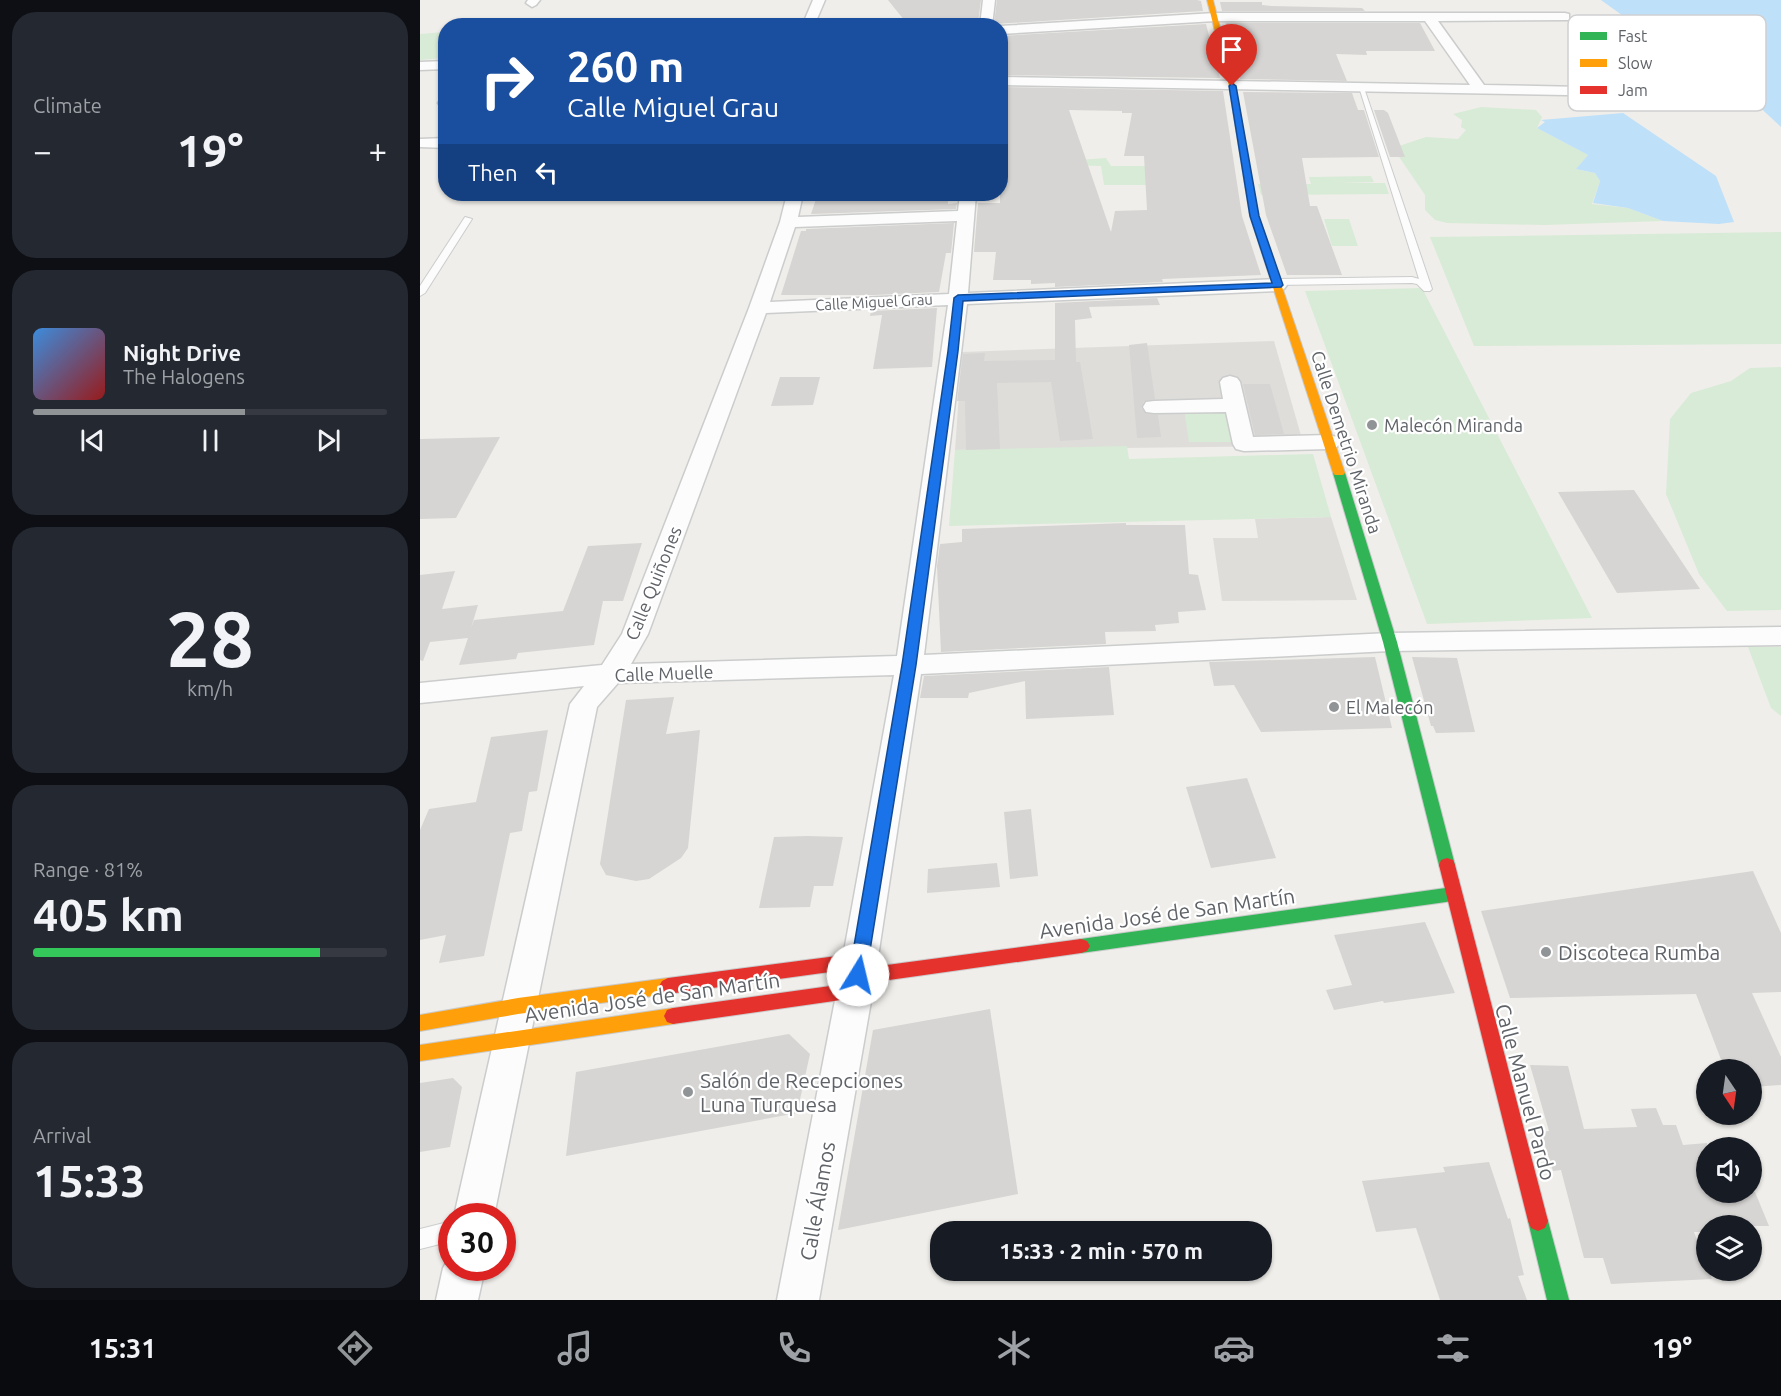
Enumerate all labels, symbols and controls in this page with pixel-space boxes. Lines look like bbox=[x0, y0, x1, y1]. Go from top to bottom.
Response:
legend bbox=[1568, 15, 1766, 111]
pin bbox=[1206, 24, 1257, 86]
text: Fast bbox=[1618, 27, 1648, 45]
icon: arrive bbox=[1215, 33, 1248, 66]
icon: right bbox=[468, 42, 546, 120]
text: 260 m bbox=[567, 43, 684, 90]
text: Slow bbox=[1618, 54, 1653, 72]
text: Jam bbox=[1618, 81, 1648, 99]
text: Calle Miguel Grau bbox=[567, 92, 779, 122]
text: Climate bbox=[33, 94, 102, 117]
text: 19° bbox=[177, 125, 243, 176]
text: − bbox=[33, 132, 52, 169]
text: + bbox=[368, 132, 387, 169]
icon: left bbox=[530, 156, 563, 189]
text: Then bbox=[468, 160, 518, 185]
street label: Calle Miguel Grau bbox=[815, 290, 933, 314]
text: Night Drive bbox=[123, 340, 241, 365]
street label: Calle Demetrio Miranda bbox=[1308, 348, 1386, 536]
text: The Halogens bbox=[123, 365, 245, 388]
place label: Malecón Miranda bbox=[1384, 415, 1523, 435]
marker: Malecón Miranda bbox=[1365, 418, 1379, 432]
icon: previous bbox=[76, 424, 109, 457]
icon: pause bbox=[194, 424, 227, 457]
icon: next bbox=[312, 424, 345, 457]
street label: Calle Quiñones bbox=[621, 523, 686, 643]
text: 28 bbox=[166, 594, 254, 682]
street label: Calle Muelle bbox=[614, 661, 714, 685]
text: km/h bbox=[187, 677, 233, 700]
place label: El Malecón bbox=[1346, 697, 1434, 717]
marker: El Malecón bbox=[1327, 700, 1341, 714]
text: Range · 81% bbox=[33, 858, 143, 881]
street label: Avenida José de San Martín bbox=[1038, 883, 1296, 943]
text: 405 km bbox=[33, 889, 184, 940]
place label: Discoteca Rumba bbox=[1558, 940, 1720, 964]
position arrow bbox=[826, 943, 890, 1007]
marker: Discoteca Rumba bbox=[1539, 945, 1553, 959]
street label: Avenida José de San Martín bbox=[523, 967, 781, 1027]
street label: Calle Manuel Pardo bbox=[1491, 1001, 1561, 1183]
north arrow bbox=[1696, 1059, 1762, 1125]
map controls bbox=[1696, 1059, 1762, 1281]
place label: Salón de Recepciones Luna Turquesa bbox=[700, 1068, 903, 1116]
marker: Salón de Recepciones Luna Turquesa bbox=[681, 1085, 695, 1099]
text: Arrival bbox=[33, 1124, 91, 1147]
button: sound bbox=[1696, 1137, 1762, 1203]
street label: Calle Álamos bbox=[795, 1140, 839, 1262]
text: 15:33 bbox=[33, 1155, 146, 1206]
speed limit sign: 30 bbox=[438, 1203, 516, 1281]
button: layers bbox=[1696, 1215, 1762, 1281]
text: 15:33 · 2 min · 570 m bbox=[999, 1238, 1203, 1263]
icon: directions bbox=[334, 1327, 376, 1369]
icon: music bbox=[554, 1327, 596, 1369]
icon: phone bbox=[773, 1327, 815, 1369]
icon: climate bbox=[993, 1327, 1035, 1369]
icon: car bbox=[1213, 1327, 1255, 1369]
icon: filters bbox=[1432, 1327, 1474, 1369]
text: 15:31 bbox=[89, 1333, 156, 1363]
text: 19° bbox=[1652, 1333, 1692, 1363]

